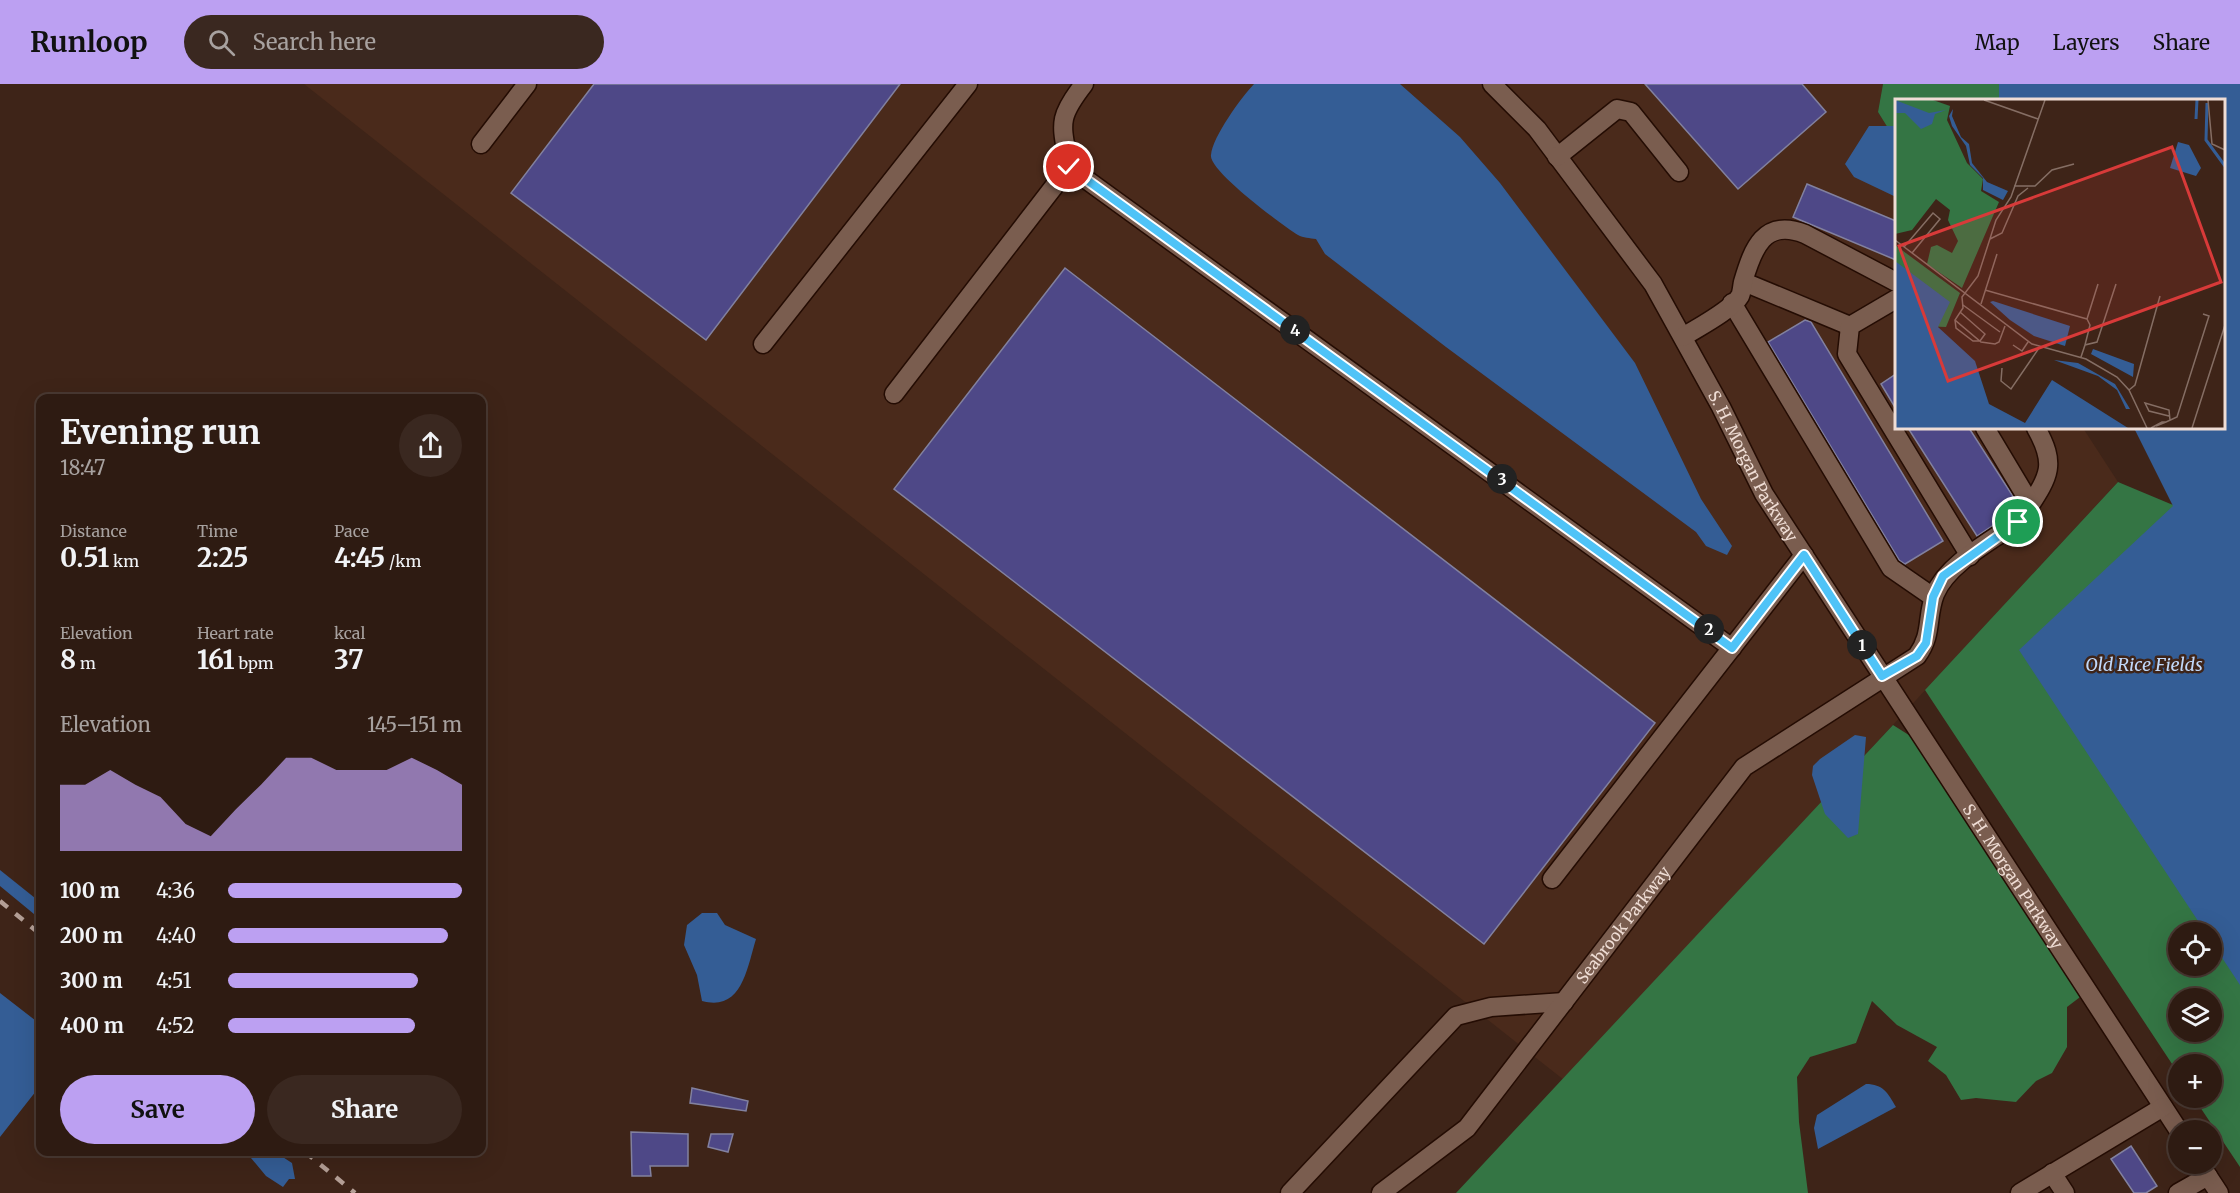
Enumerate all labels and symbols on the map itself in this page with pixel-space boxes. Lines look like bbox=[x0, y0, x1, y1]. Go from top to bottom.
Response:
inset map bbox=[1895, 99, 2225, 429]
pin bbox=[1043, 141, 1094, 192]
pin: 4 bbox=[1280, 315, 1310, 345]
street label: S. H. Morgan Parkway bbox=[1704, 387, 1803, 546]
pin: 3 bbox=[1487, 464, 1517, 494]
pin bbox=[1992, 496, 2043, 547]
pin: 2 bbox=[1694, 614, 1724, 644]
pin: 1 bbox=[1847, 630, 1877, 660]
water label: Old Rice Fields bbox=[2085, 653, 2203, 676]
street label: S. H. Morgan Parkway bbox=[1959, 800, 2068, 953]
street label: Seabrook Parkway bbox=[1572, 862, 1675, 987]

